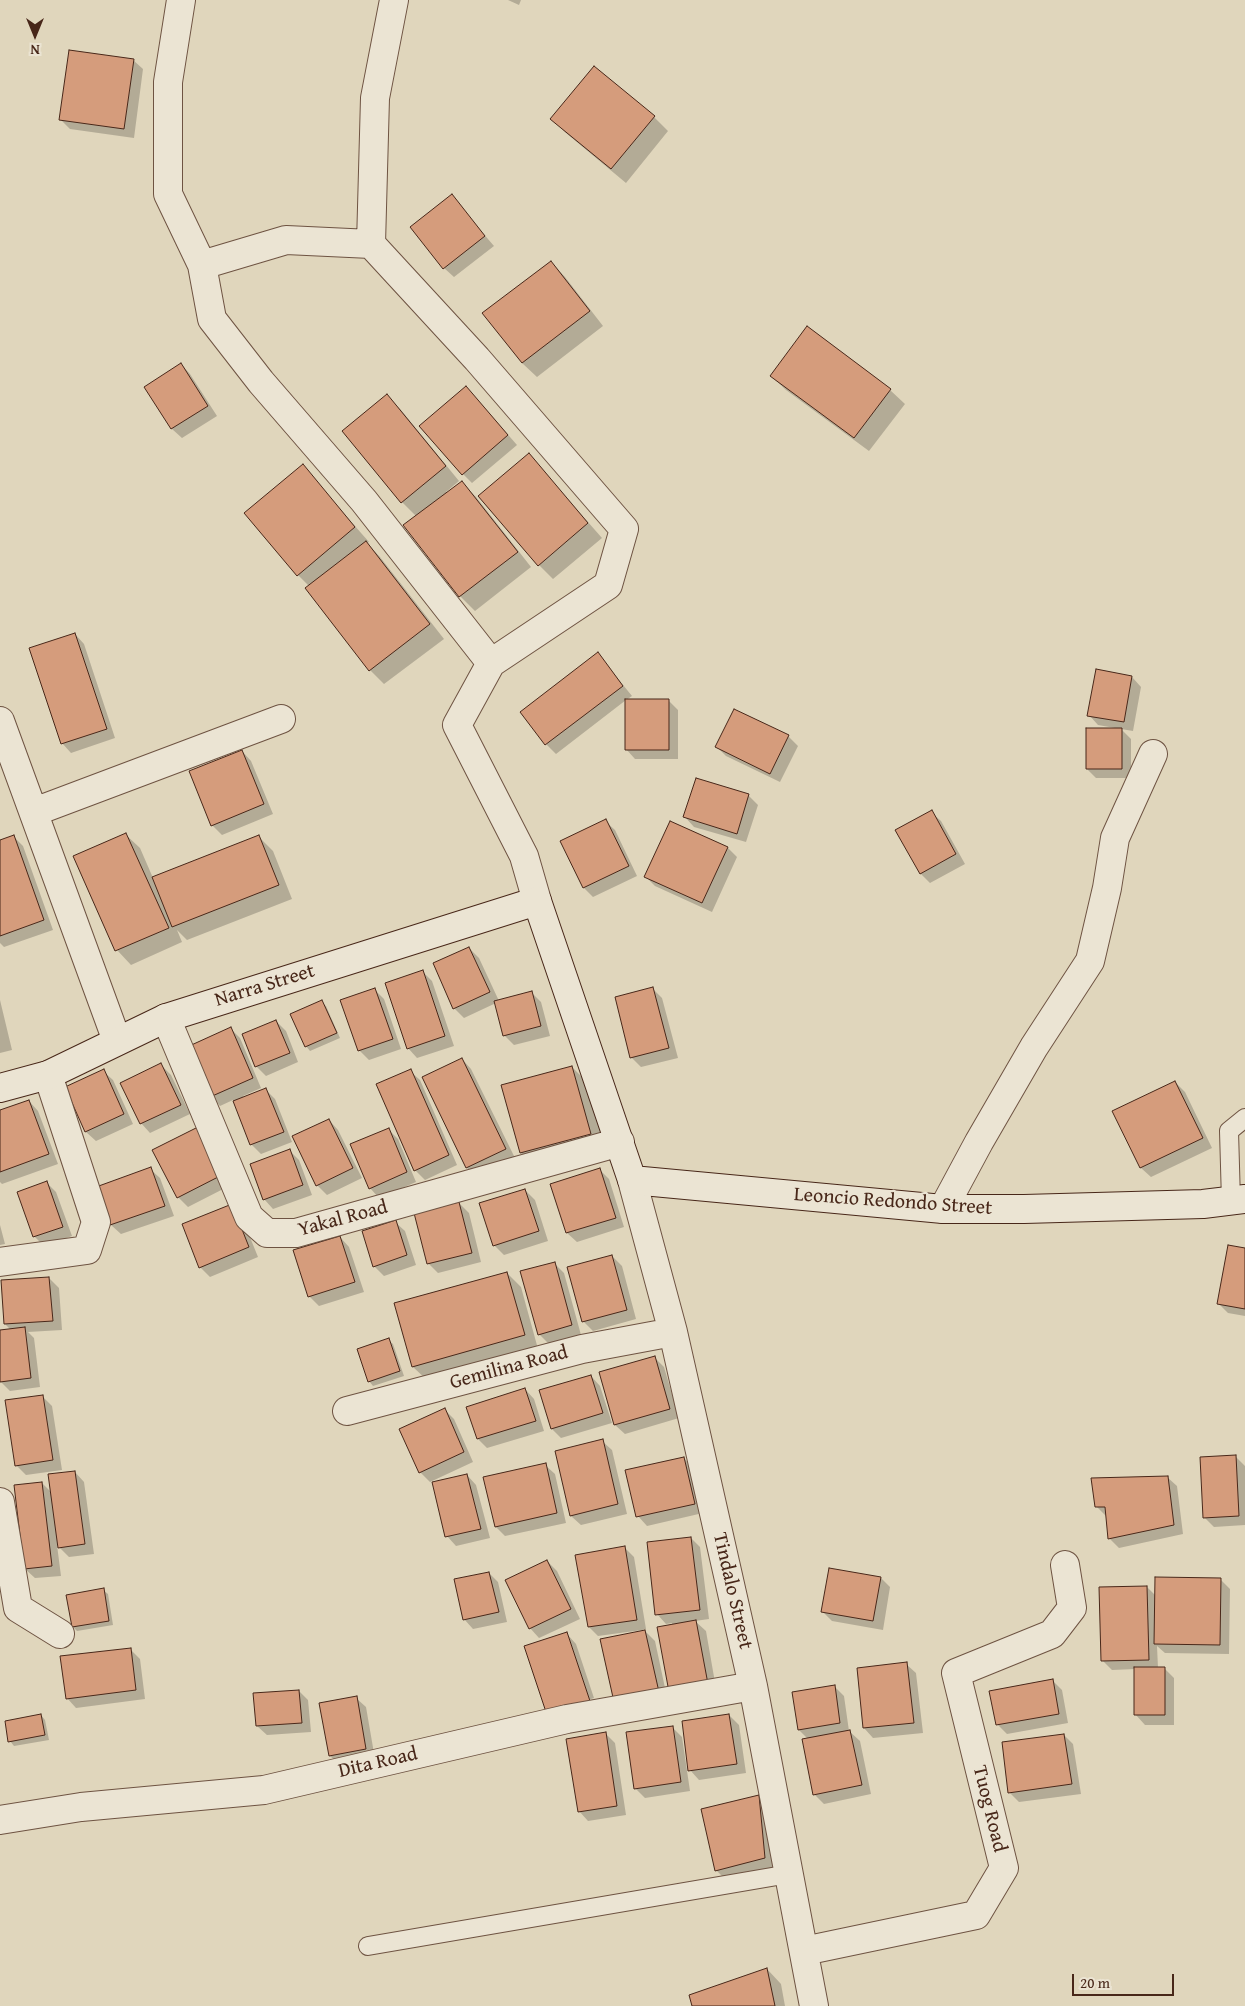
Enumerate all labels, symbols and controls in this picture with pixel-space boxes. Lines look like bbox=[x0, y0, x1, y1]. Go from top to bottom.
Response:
north arrow bbox=[10, 10, 60, 60]
text: N bbox=[30, 40, 40, 60]
street label: Narra Street bbox=[212, 959, 318, 1013]
street label: Leoncio Redondo Street bbox=[793, 1183, 993, 1221]
street label: Yakal Road bbox=[296, 1196, 390, 1242]
street label: Gemilina Road bbox=[447, 1341, 571, 1395]
street label: Tindalo Street bbox=[707, 1530, 757, 1652]
street label: Dita Road bbox=[336, 1742, 420, 1784]
street label: Tuog Road bbox=[967, 1763, 1011, 1855]
scale bar bbox=[1075, 1964, 1178, 1996]
text: 20 m bbox=[1080, 1972, 1110, 1993]

